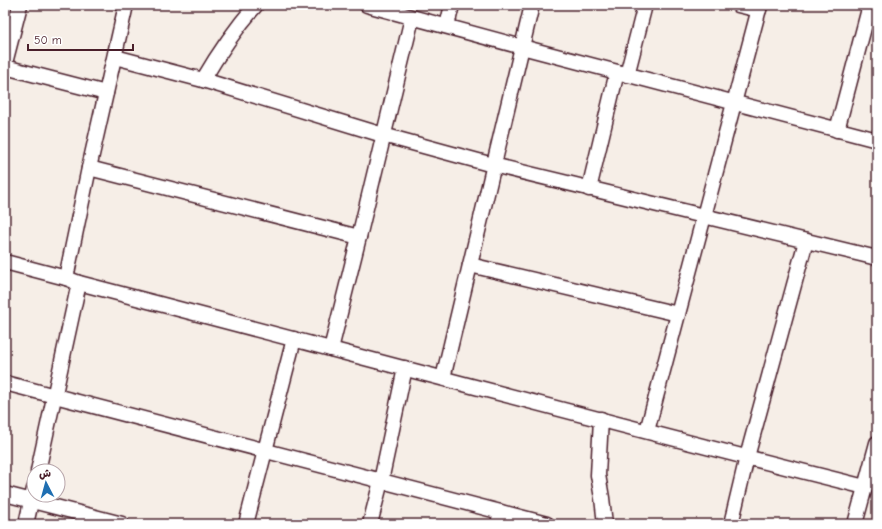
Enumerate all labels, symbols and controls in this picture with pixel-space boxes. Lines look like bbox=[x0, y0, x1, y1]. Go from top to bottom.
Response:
scale bar bbox=[28, 26, 133, 52]
text: 50 m bbox=[34, 33, 62, 47]
north arrow bbox=[26, 463, 66, 503]
text: ش bbox=[38, 466, 52, 481]

